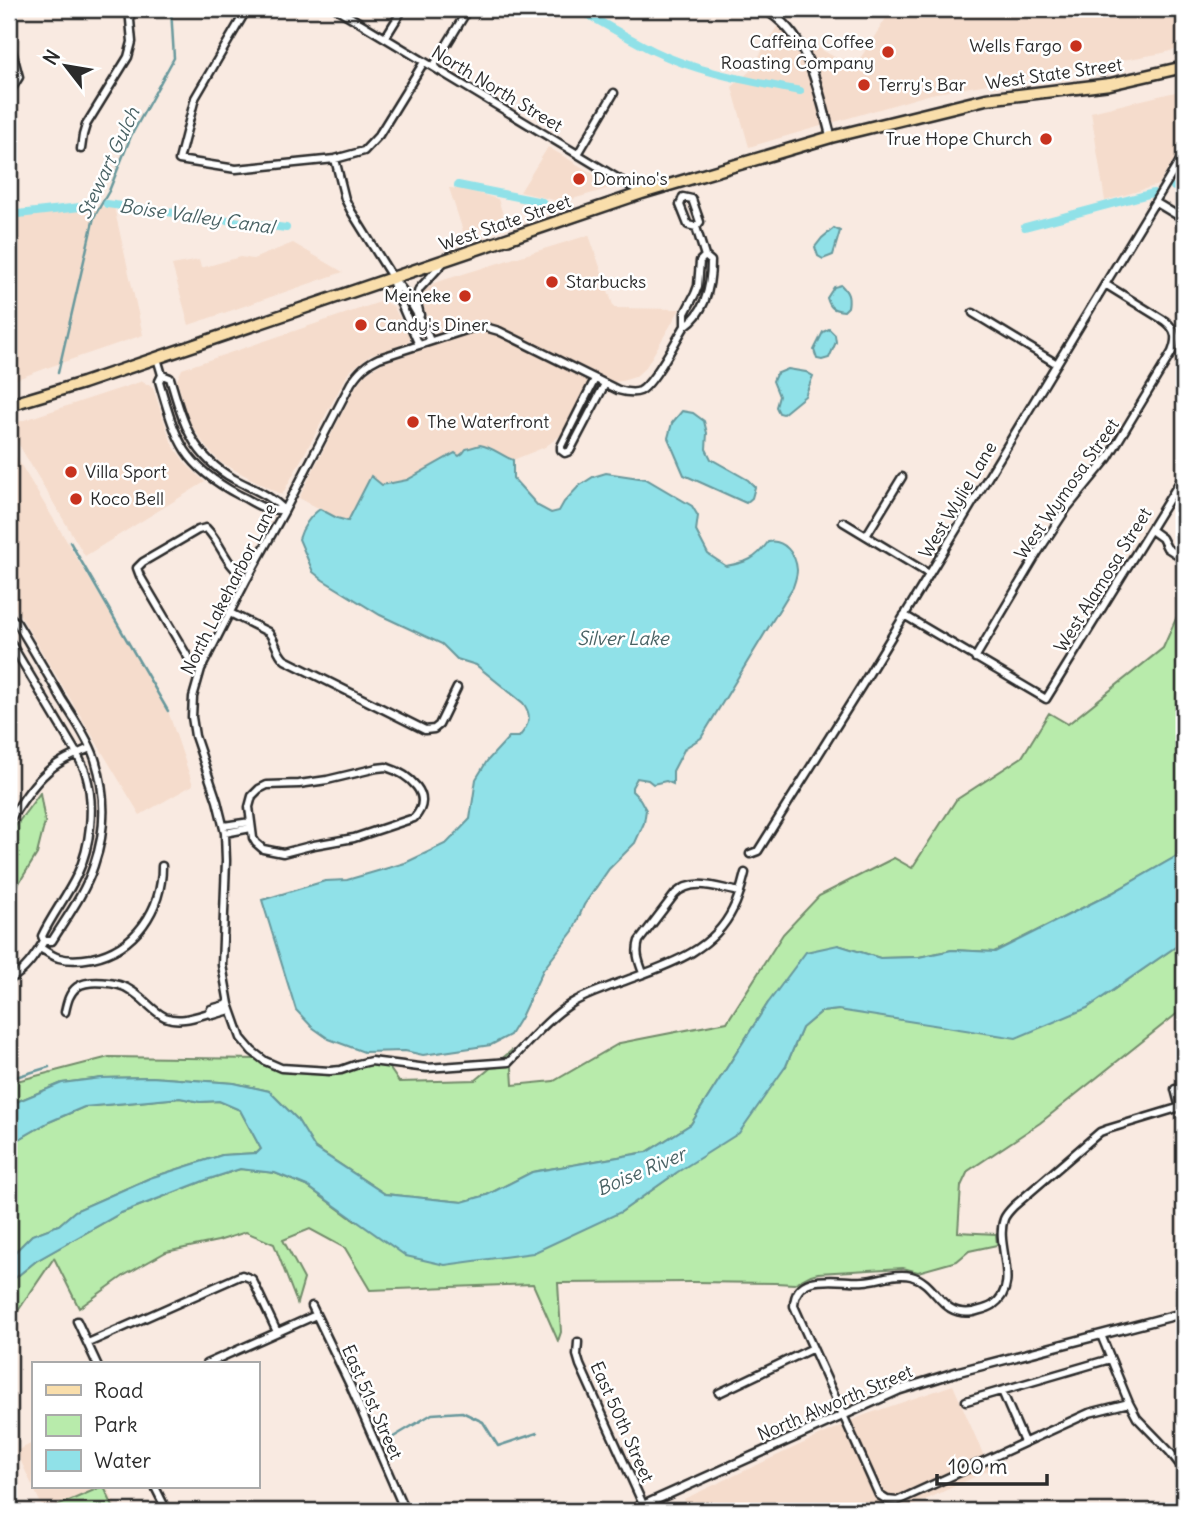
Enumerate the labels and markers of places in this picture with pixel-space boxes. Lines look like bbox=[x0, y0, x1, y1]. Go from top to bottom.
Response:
place label: Caffeina Coffee Roasting Company bbox=[721, 30, 874, 74]
place label: Wells Fargo bbox=[969, 34, 1062, 57]
marker: Wells Fargo bbox=[1068, 38, 1084, 54]
marker: Caffeina Coffee Roasting Company bbox=[880, 44, 896, 60]
place label: Terry's Bar bbox=[878, 73, 967, 96]
marker: Terry's Bar bbox=[856, 77, 872, 93]
place label: True Hope Church bbox=[885, 127, 1032, 150]
marker: True Hope Church bbox=[1038, 131, 1054, 147]
place label: Domino's bbox=[593, 167, 668, 190]
marker: Domino's bbox=[571, 171, 587, 187]
place label: Starbucks bbox=[566, 270, 646, 293]
marker: Starbucks bbox=[544, 274, 560, 290]
place label: Meineke bbox=[384, 284, 451, 307]
marker: Meineke bbox=[457, 288, 473, 304]
place label: Candy's Diner bbox=[375, 313, 489, 336]
marker: Candy's Diner bbox=[353, 317, 369, 333]
place label: The Waterfront bbox=[427, 410, 549, 433]
marker: The Waterfront bbox=[405, 414, 421, 430]
place label: Villa Sport bbox=[85, 460, 167, 483]
marker: Villa Sport bbox=[63, 464, 79, 480]
place label: Koco Bell bbox=[90, 487, 164, 510]
marker: Koco Bell bbox=[68, 491, 84, 507]

